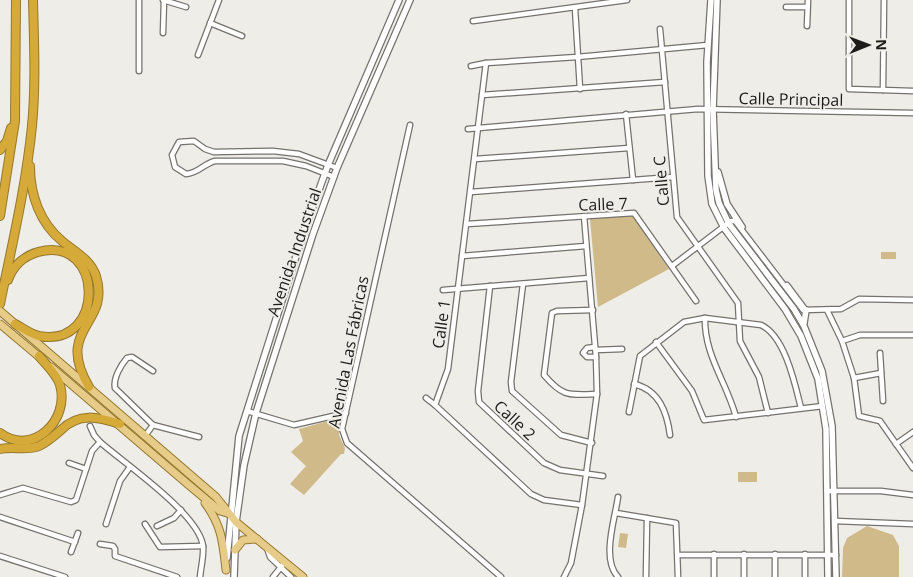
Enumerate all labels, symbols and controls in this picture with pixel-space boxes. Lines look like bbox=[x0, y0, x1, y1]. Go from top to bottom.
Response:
north arrow bbox=[843, 20, 893, 70]
text: N bbox=[872, 39, 891, 51]
street label: Calle Principal bbox=[739, 87, 843, 111]
street label: Calle C bbox=[648, 155, 674, 207]
street label: Avenida Industrial bbox=[262, 185, 326, 319]
street label: Calle 7 bbox=[578, 192, 628, 216]
street label: Avenida Las Fábricas bbox=[322, 274, 374, 430]
street label: Calle 1 bbox=[427, 298, 455, 350]
street label: Calle 2 bbox=[489, 395, 541, 445]

